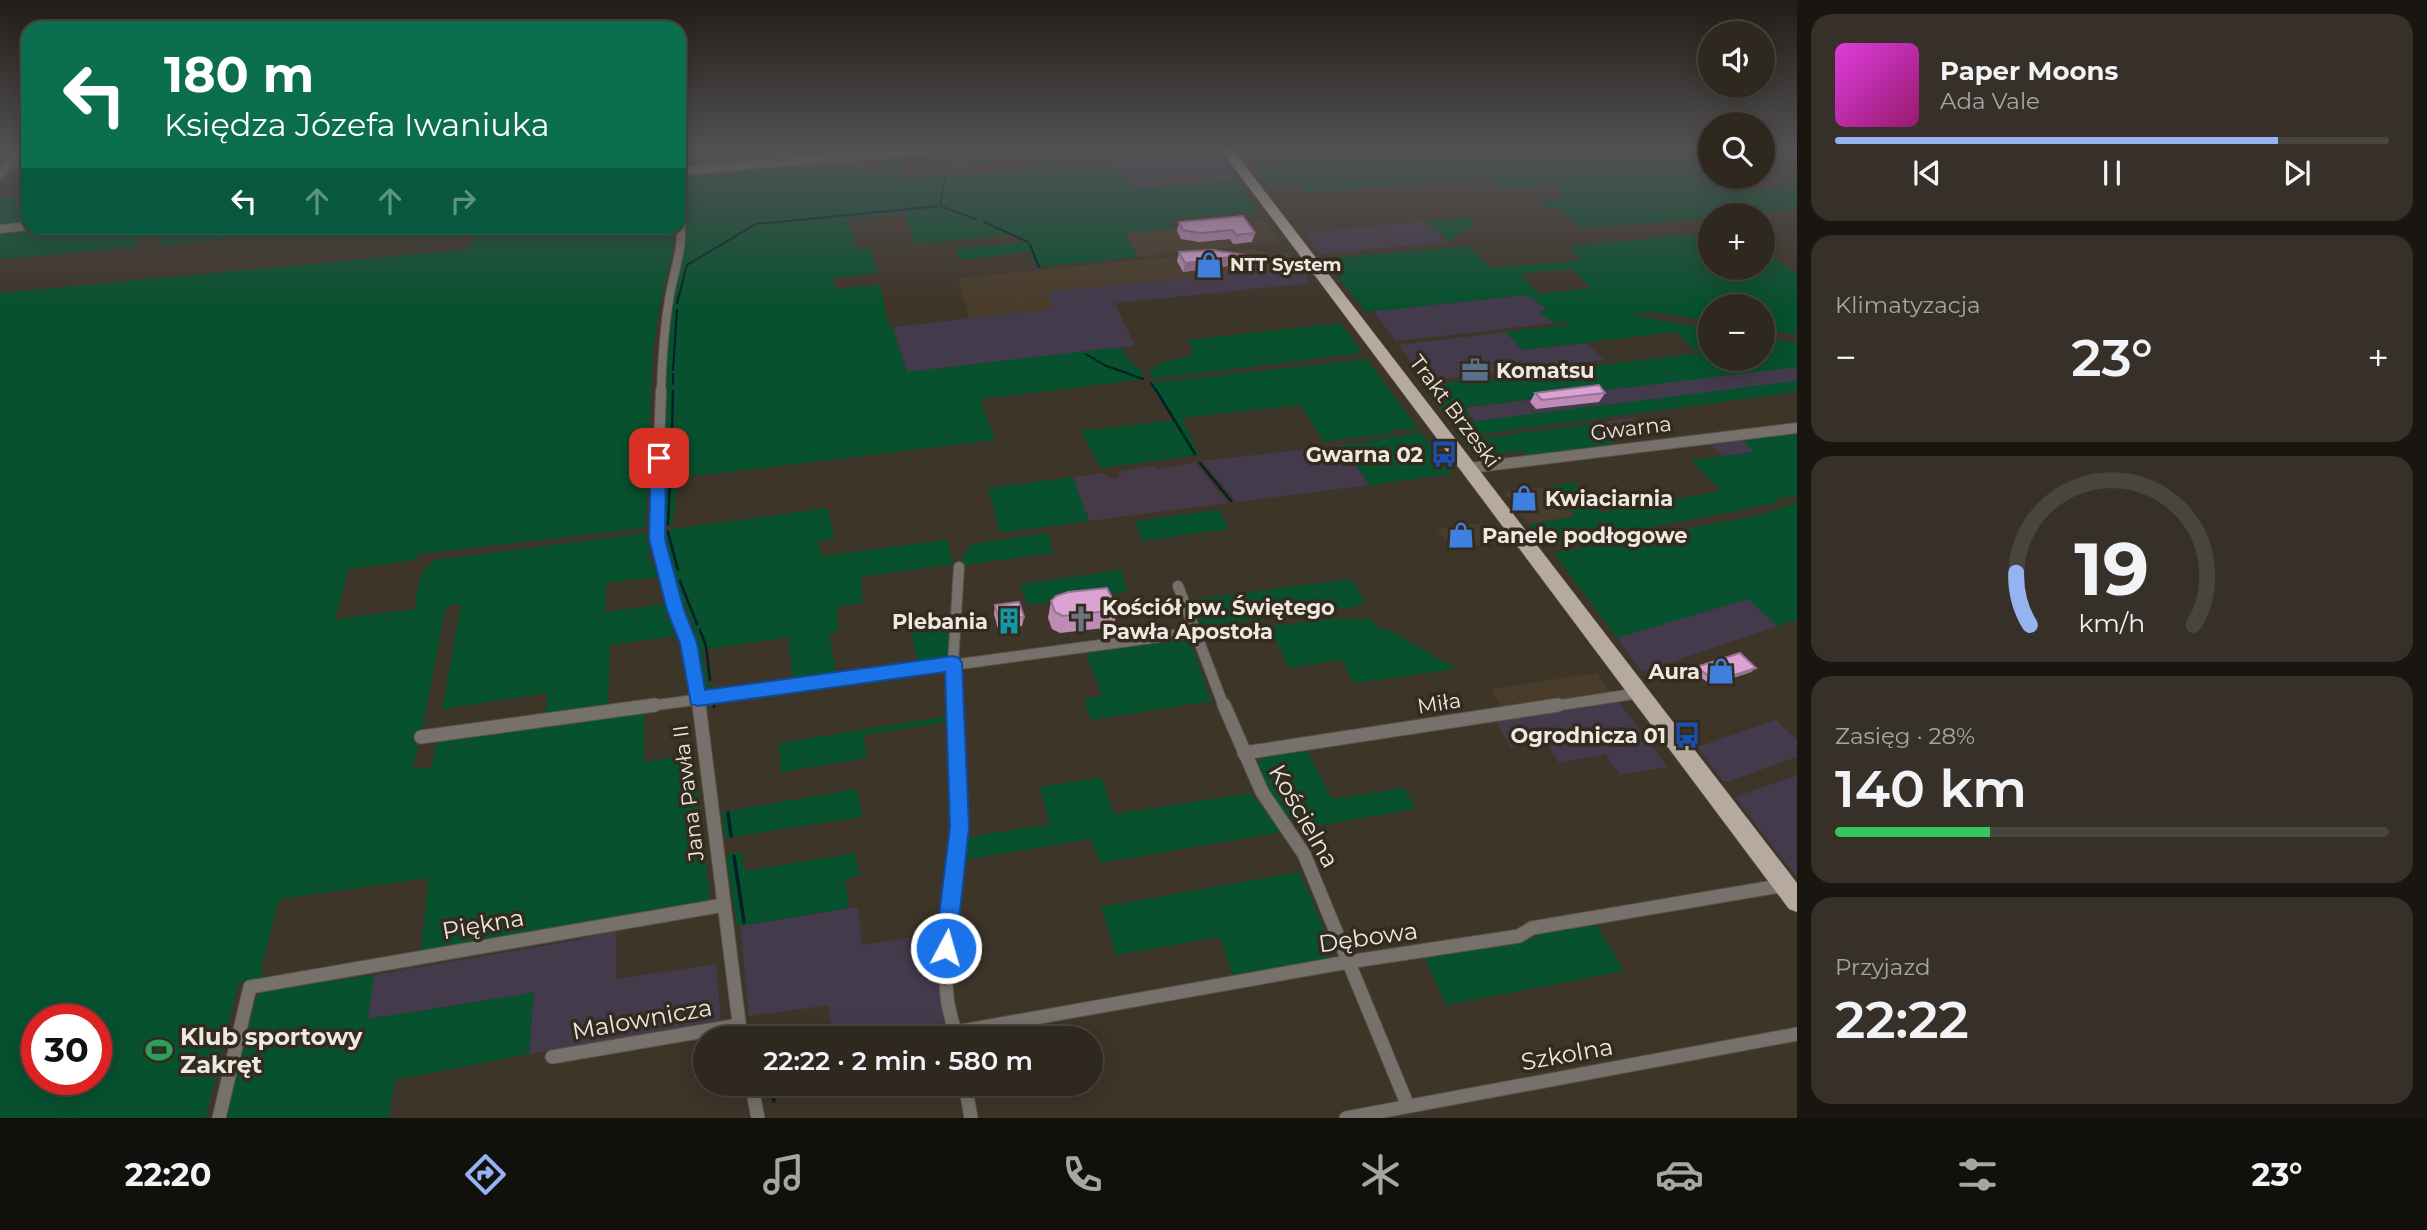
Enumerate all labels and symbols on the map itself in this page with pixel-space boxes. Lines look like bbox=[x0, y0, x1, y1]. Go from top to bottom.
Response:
shop icon: NTT System bbox=[1194, 250, 1224, 280]
place label: NTT System bbox=[1230, 254, 1342, 276]
street label: Trakt Brzeski bbox=[1405, 350, 1505, 472]
office icon: Komatsu bbox=[1460, 355, 1490, 385]
place label: Komatsu bbox=[1496, 358, 1595, 383]
street label: Gwarna bbox=[1589, 411, 1673, 445]
pin bbox=[629, 428, 689, 488]
bus stop icon: Gwarna 02 bbox=[1429, 439, 1459, 469]
place label: Gwarna 02 bbox=[1306, 442, 1423, 467]
shop icon: Kwiaciarnia bbox=[1509, 483, 1539, 513]
place label: Kwiaciarnia bbox=[1545, 486, 1673, 511]
shop icon: Panele podłogowe bbox=[1446, 520, 1476, 550]
place label: Panele podłogowe bbox=[1482, 523, 1688, 548]
place label: Kościół pw. Świętego Pawła Apostoła bbox=[1102, 595, 1335, 644]
church icon: Kościół pw. Świętego Pawła Apostoła bbox=[1066, 604, 1096, 634]
building icon: Plebania bbox=[994, 606, 1024, 636]
place label: Plebania bbox=[892, 609, 988, 634]
shop icon: Aura bbox=[1706, 656, 1736, 686]
place label: Aura bbox=[1648, 659, 1700, 684]
street label: Miła bbox=[1415, 687, 1463, 719]
bus stop icon: Ogrodnicza 01 bbox=[1672, 720, 1702, 750]
place label: Ogrodnicza 01 bbox=[1511, 723, 1666, 748]
street label: Jana Pawła II bbox=[667, 724, 709, 863]
street label: Kościelna bbox=[1263, 759, 1345, 873]
street label: Piękna bbox=[440, 903, 526, 945]
position arrow bbox=[909, 911, 983, 985]
street label: Dębowa bbox=[1316, 916, 1420, 958]
street label: Malownicza bbox=[570, 992, 714, 1046]
speed limit sign: 30 bbox=[21, 1004, 112, 1095]
place label: Klub sportowy Zakręt bbox=[180, 1022, 363, 1079]
street label: Szkolna bbox=[1519, 1032, 1615, 1076]
sports icon: Klub sportowy Zakręt bbox=[144, 1035, 174, 1065]

